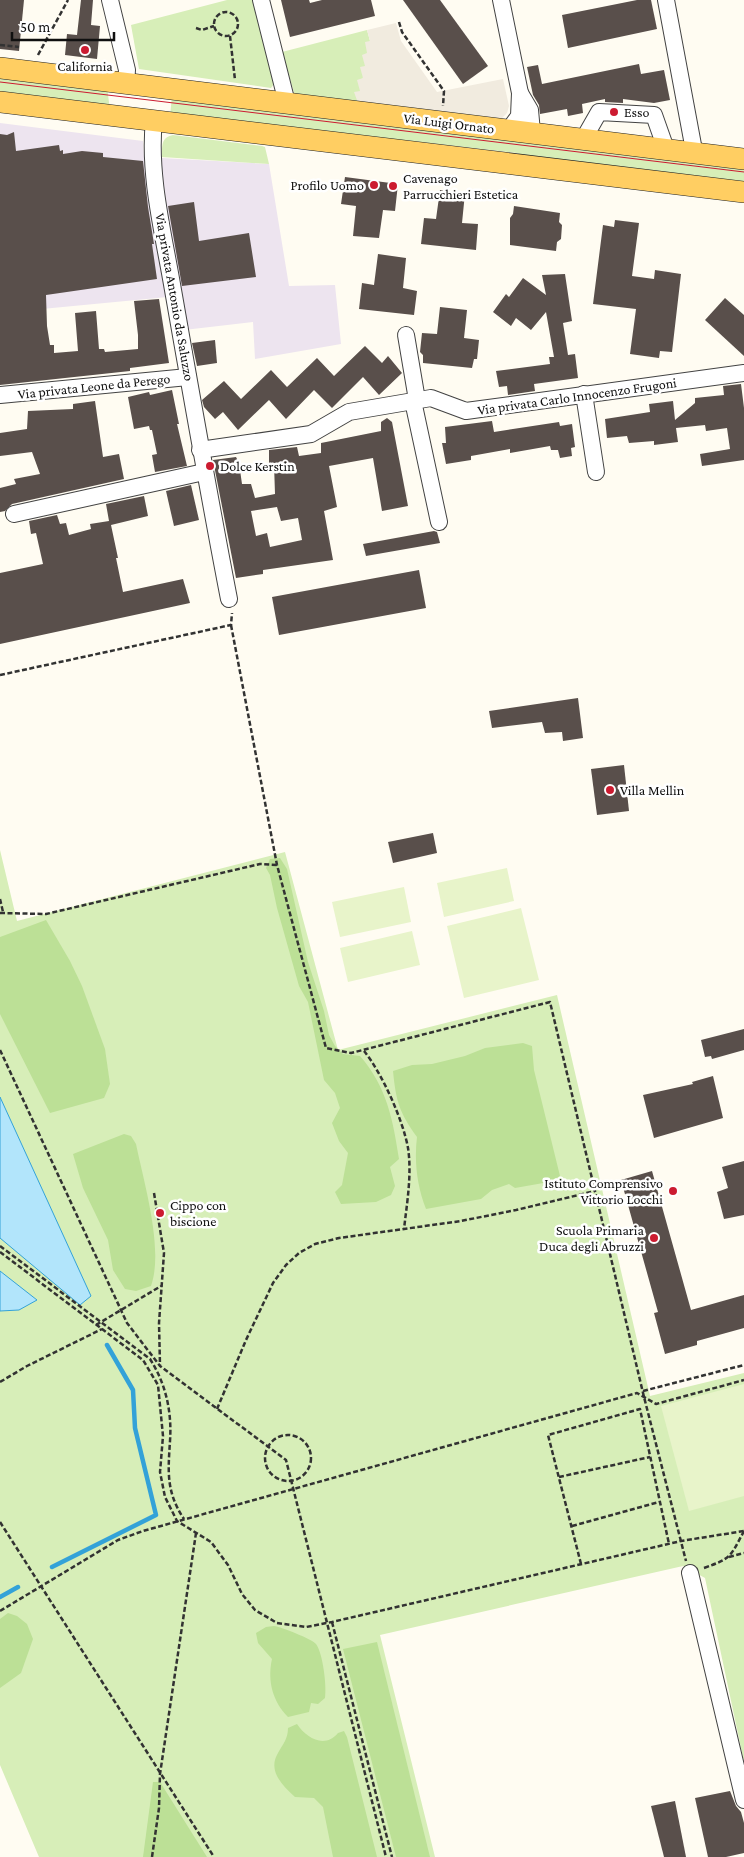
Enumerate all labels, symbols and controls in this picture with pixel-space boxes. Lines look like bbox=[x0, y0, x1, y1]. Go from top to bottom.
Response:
scale bar bbox=[12, 10, 115, 42]
text: 50 m bbox=[20, 19, 50, 35]
marker: California bbox=[79, 44, 91, 56]
place label: California bbox=[57, 58, 113, 74]
place label: Esso bbox=[624, 104, 650, 120]
marker: Esso bbox=[608, 106, 620, 118]
street label: Via Luigi Ornato bbox=[403, 109, 495, 137]
place label: Cavenago Parrucchieri Estetica bbox=[403, 170, 519, 202]
place label: Profilo Uomo bbox=[291, 177, 364, 193]
marker: Profilo Uomo bbox=[368, 179, 380, 191]
marker: Cavenago Parrucchieri Estetica bbox=[387, 180, 399, 192]
street label: Via privata Antonio da Saluzzo bbox=[152, 212, 198, 382]
street label: Via privata Leone da Perego bbox=[17, 370, 171, 402]
street label: Via privata Carlo Innocenzo Frugoni bbox=[476, 374, 678, 418]
place label: Dolce Kerstin bbox=[220, 458, 295, 474]
marker: Dolce Kerstin bbox=[204, 460, 216, 472]
place label: Villa Mellin bbox=[620, 782, 685, 798]
marker: Villa Mellin bbox=[604, 784, 616, 796]
place label: Istituto Comprensivo Vittorio Locchi bbox=[544, 1175, 663, 1207]
marker: Istituto Comprensivo Vittorio Locchi bbox=[667, 1185, 679, 1197]
place label: Cippo con biscione bbox=[170, 1197, 227, 1229]
marker: Cippo con biscione bbox=[154, 1207, 166, 1219]
place label: Scuola Primaria Duca degli Abruzzi bbox=[539, 1222, 645, 1254]
marker: Scuola Primaria Duca degli Abruzzi bbox=[648, 1232, 660, 1244]

